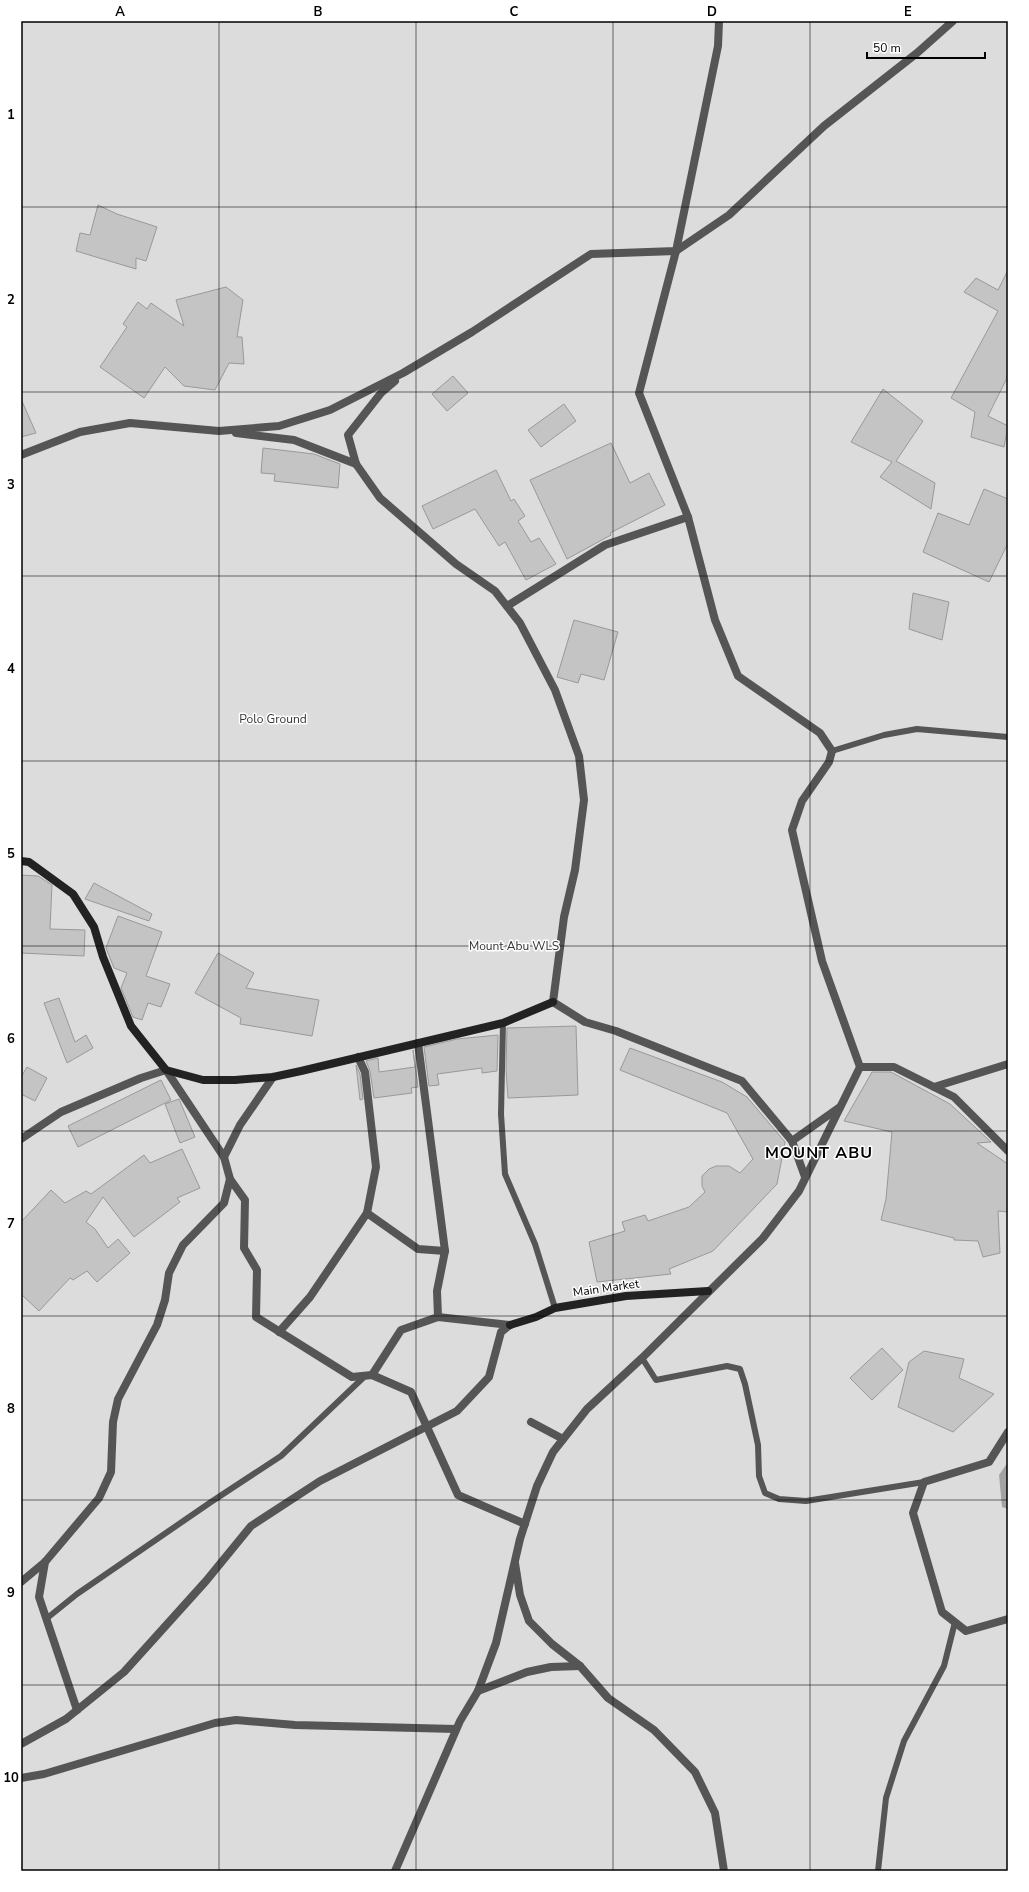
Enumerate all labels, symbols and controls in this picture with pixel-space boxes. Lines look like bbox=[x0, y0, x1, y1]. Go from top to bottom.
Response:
text: A bbox=[115, 3, 125, 21]
text: B bbox=[314, 3, 323, 21]
text: C bbox=[510, 3, 519, 21]
text: D bbox=[707, 3, 717, 21]
text: E bbox=[904, 3, 912, 21]
scale bar bbox=[867, 34, 985, 60]
text: 50 m bbox=[873, 40, 901, 56]
text: 1 bbox=[7, 106, 15, 124]
text: 2 bbox=[7, 291, 15, 309]
text: 3 bbox=[7, 476, 15, 494]
text: 4 bbox=[7, 660, 15, 678]
park label: Polo Ground bbox=[239, 711, 307, 727]
text: 5 bbox=[7, 845, 15, 863]
park label: Mount Abu WLS bbox=[469, 938, 559, 954]
text: 6 bbox=[7, 1030, 15, 1048]
district label: MOUNT ABU bbox=[765, 1142, 873, 1164]
text: 7 bbox=[7, 1215, 15, 1233]
street label: Main Market bbox=[572, 1275, 641, 1301]
text: 8 bbox=[7, 1400, 15, 1418]
text: 9 bbox=[7, 1584, 15, 1602]
text: 10 bbox=[3, 1769, 19, 1787]

